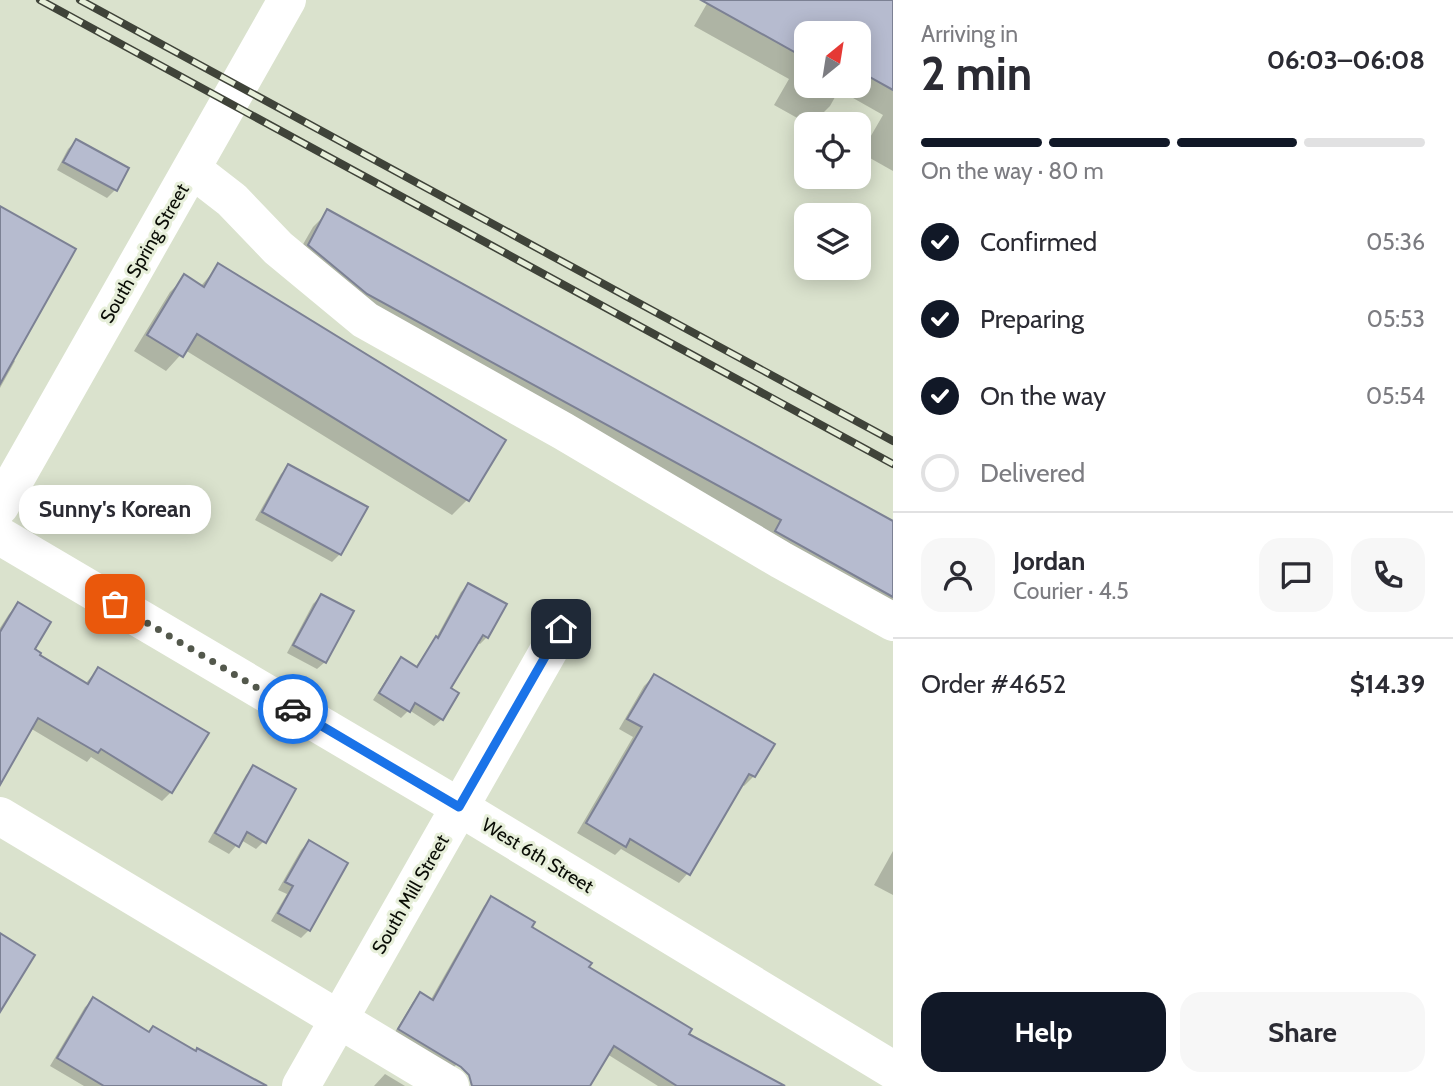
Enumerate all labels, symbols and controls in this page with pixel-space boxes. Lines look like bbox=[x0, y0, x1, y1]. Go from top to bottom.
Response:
text: Arriving in bbox=[921, 20, 1018, 48]
north arrow bbox=[794, 21, 872, 98]
map controls bbox=[794, 21, 871, 280]
text: 06:03–06:08 bbox=[1267, 44, 1425, 76]
text: 2 min bbox=[921, 46, 1032, 102]
button: locate bbox=[794, 112, 871, 189]
text: On the way · 80 m bbox=[921, 157, 1104, 185]
street label: South Spring Street bbox=[95, 179, 194, 327]
button: layers bbox=[794, 203, 871, 280]
icon: check bbox=[921, 223, 959, 261]
text: Confirmed bbox=[980, 226, 1097, 258]
text: 05:36 bbox=[1366, 228, 1425, 256]
icon: check bbox=[921, 300, 959, 338]
text: Preparing bbox=[980, 303, 1084, 335]
text: 05:53 bbox=[1367, 305, 1425, 333]
icon: check bbox=[921, 377, 959, 415]
text: On the way bbox=[980, 380, 1106, 412]
text: 05:54 bbox=[1366, 382, 1425, 410]
text: Delivered bbox=[980, 457, 1085, 489]
callout: Sunny's Korean bbox=[19, 485, 211, 534]
text: Sunny's Korean bbox=[39, 495, 191, 523]
button: person bbox=[921, 538, 995, 612]
button: chat bbox=[1259, 538, 1333, 612]
button: phone bbox=[1351, 538, 1425, 612]
text: Jordan bbox=[1013, 545, 1085, 577]
pin bbox=[85, 574, 145, 634]
text: Courier · 4.5 bbox=[1013, 577, 1129, 605]
icon: bag bbox=[96, 585, 134, 623]
pin bbox=[531, 599, 591, 659]
icon: home bbox=[542, 610, 580, 648]
text: Order #4652 bbox=[921, 668, 1066, 700]
text: $14.39 bbox=[1350, 668, 1425, 700]
courier bbox=[258, 674, 328, 744]
icon: car bbox=[274, 690, 312, 728]
street label: West 6th Street bbox=[478, 813, 598, 898]
street label: South Mill Street bbox=[367, 830, 454, 958]
button: Help bbox=[921, 992, 1166, 1072]
button: Share bbox=[1180, 992, 1425, 1072]

